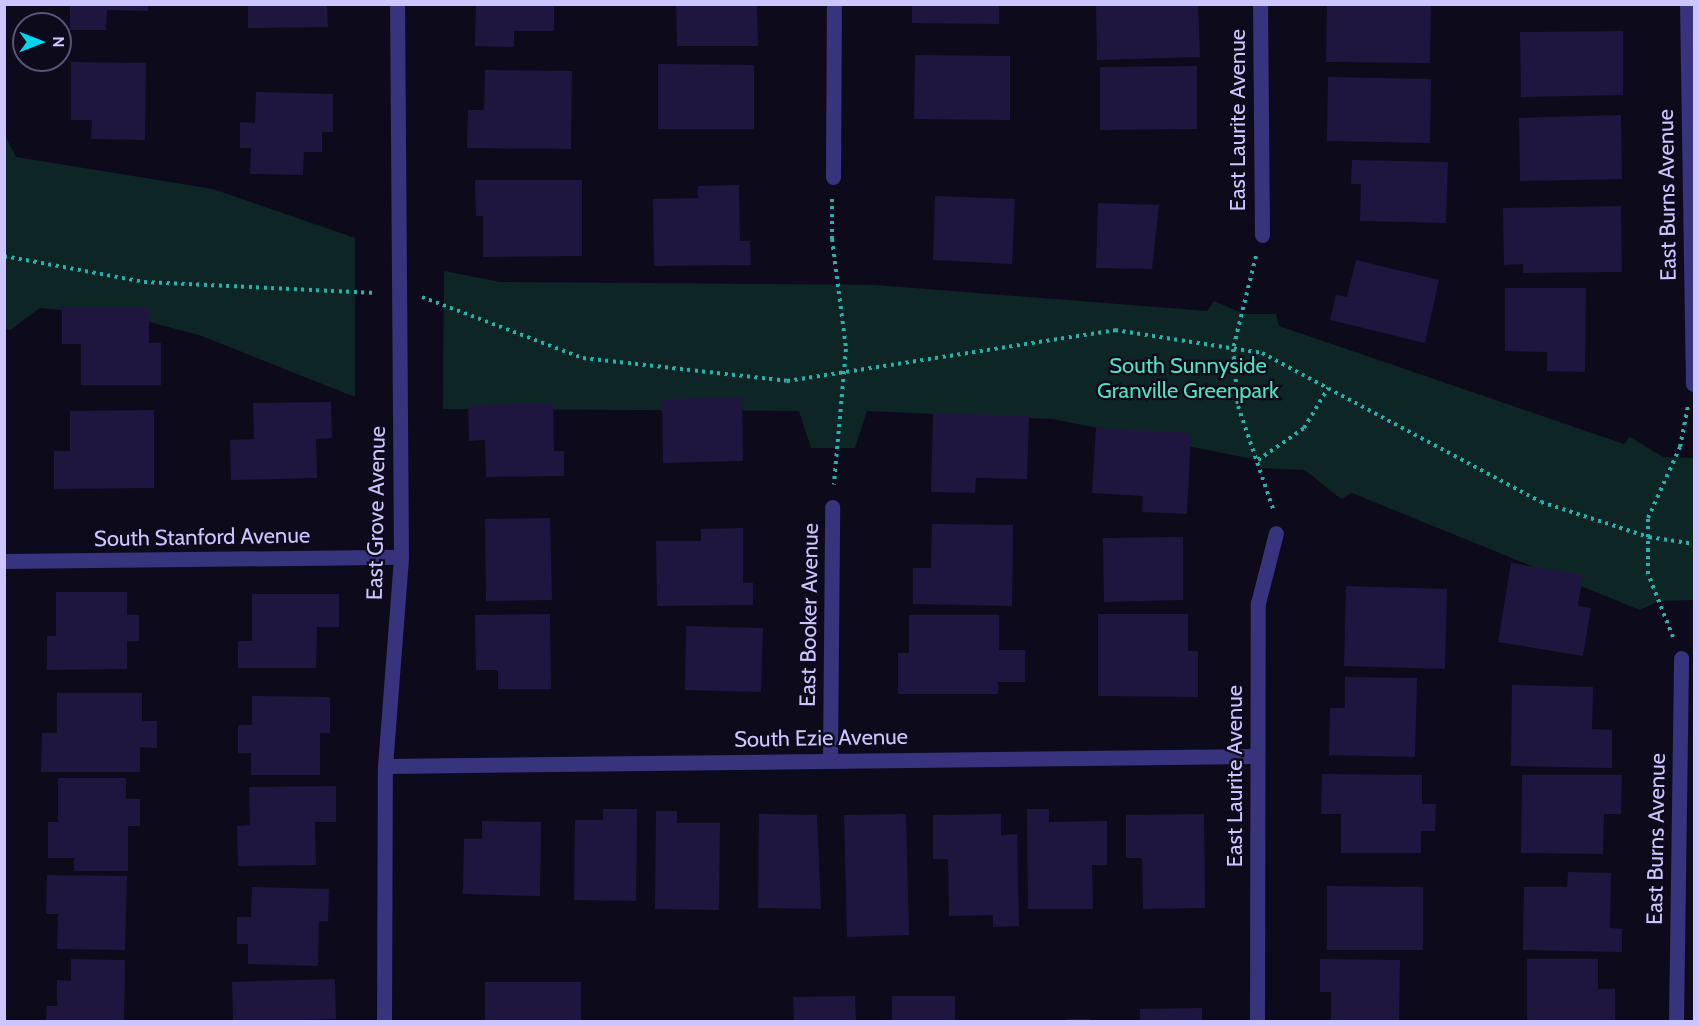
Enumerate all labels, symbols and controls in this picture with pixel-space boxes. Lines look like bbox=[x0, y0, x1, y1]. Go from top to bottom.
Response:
north arrow bbox=[12, 12, 72, 72]
street label: East Laurite Avenue bbox=[1225, 29, 1251, 211]
text: N bbox=[49, 36, 68, 48]
street label: East Burns Avenue bbox=[1652, 109, 1682, 281]
park label: South Sunnyside Granville Greenpark bbox=[1097, 352, 1279, 404]
street label: East Grove Avenue bbox=[361, 426, 391, 600]
street label: South Stanford Avenue bbox=[94, 522, 310, 552]
street label: East Booker Avenue bbox=[794, 523, 824, 707]
street label: East Laurite Avenue bbox=[1222, 685, 1248, 867]
street label: South Ezie Avenue bbox=[734, 723, 908, 753]
street label: East Burns Avenue bbox=[1641, 753, 1671, 925]

